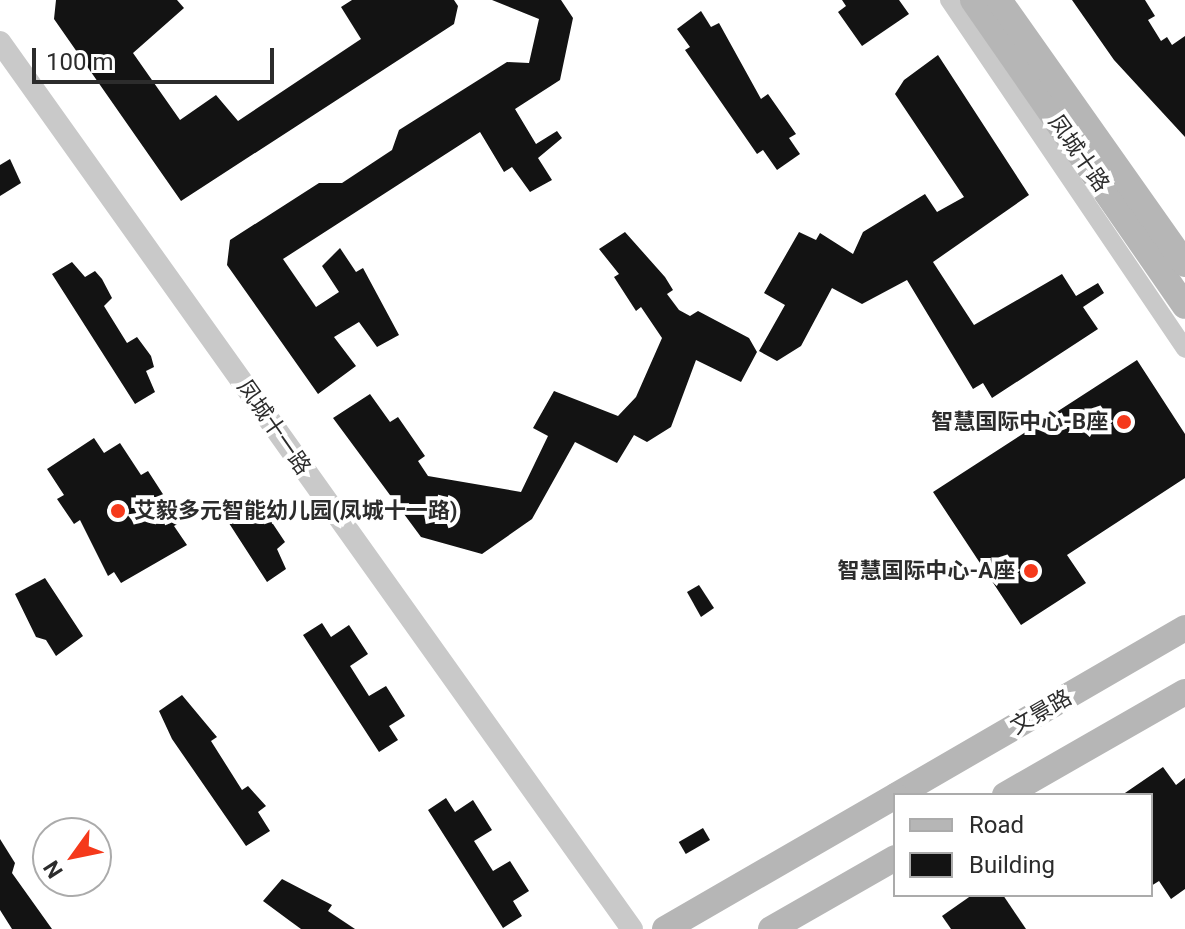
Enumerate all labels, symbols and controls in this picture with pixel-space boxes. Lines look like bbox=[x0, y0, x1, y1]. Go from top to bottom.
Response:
scale bar bbox=[36, 32, 278, 82]
text: 100 m bbox=[46, 48, 113, 76]
street label: 凤城十路 bbox=[1043, 109, 1115, 197]
street label: 凤城十一路 bbox=[232, 374, 316, 480]
place label: 智慧国际中心-B座 bbox=[931, 409, 1108, 435]
marker: 智慧国际中心-B座 bbox=[1115, 413, 1133, 431]
place label: 艾毅多元智能幼儿园(凤城十一路) bbox=[134, 498, 457, 524]
marker: 艾毅多元智能幼儿园(凤城十一路) bbox=[109, 502, 127, 520]
place label: 智慧国际中心-A座 bbox=[838, 558, 1015, 584]
marker: 智慧国际中心-A座 bbox=[1022, 562, 1040, 580]
street label: 文景路 bbox=[1006, 684, 1076, 740]
legend bbox=[893, 793, 1153, 897]
text: Road bbox=[969, 811, 1024, 839]
north arrow bbox=[32, 817, 112, 897]
text: Building bbox=[969, 851, 1055, 879]
text: N bbox=[38, 856, 68, 883]

